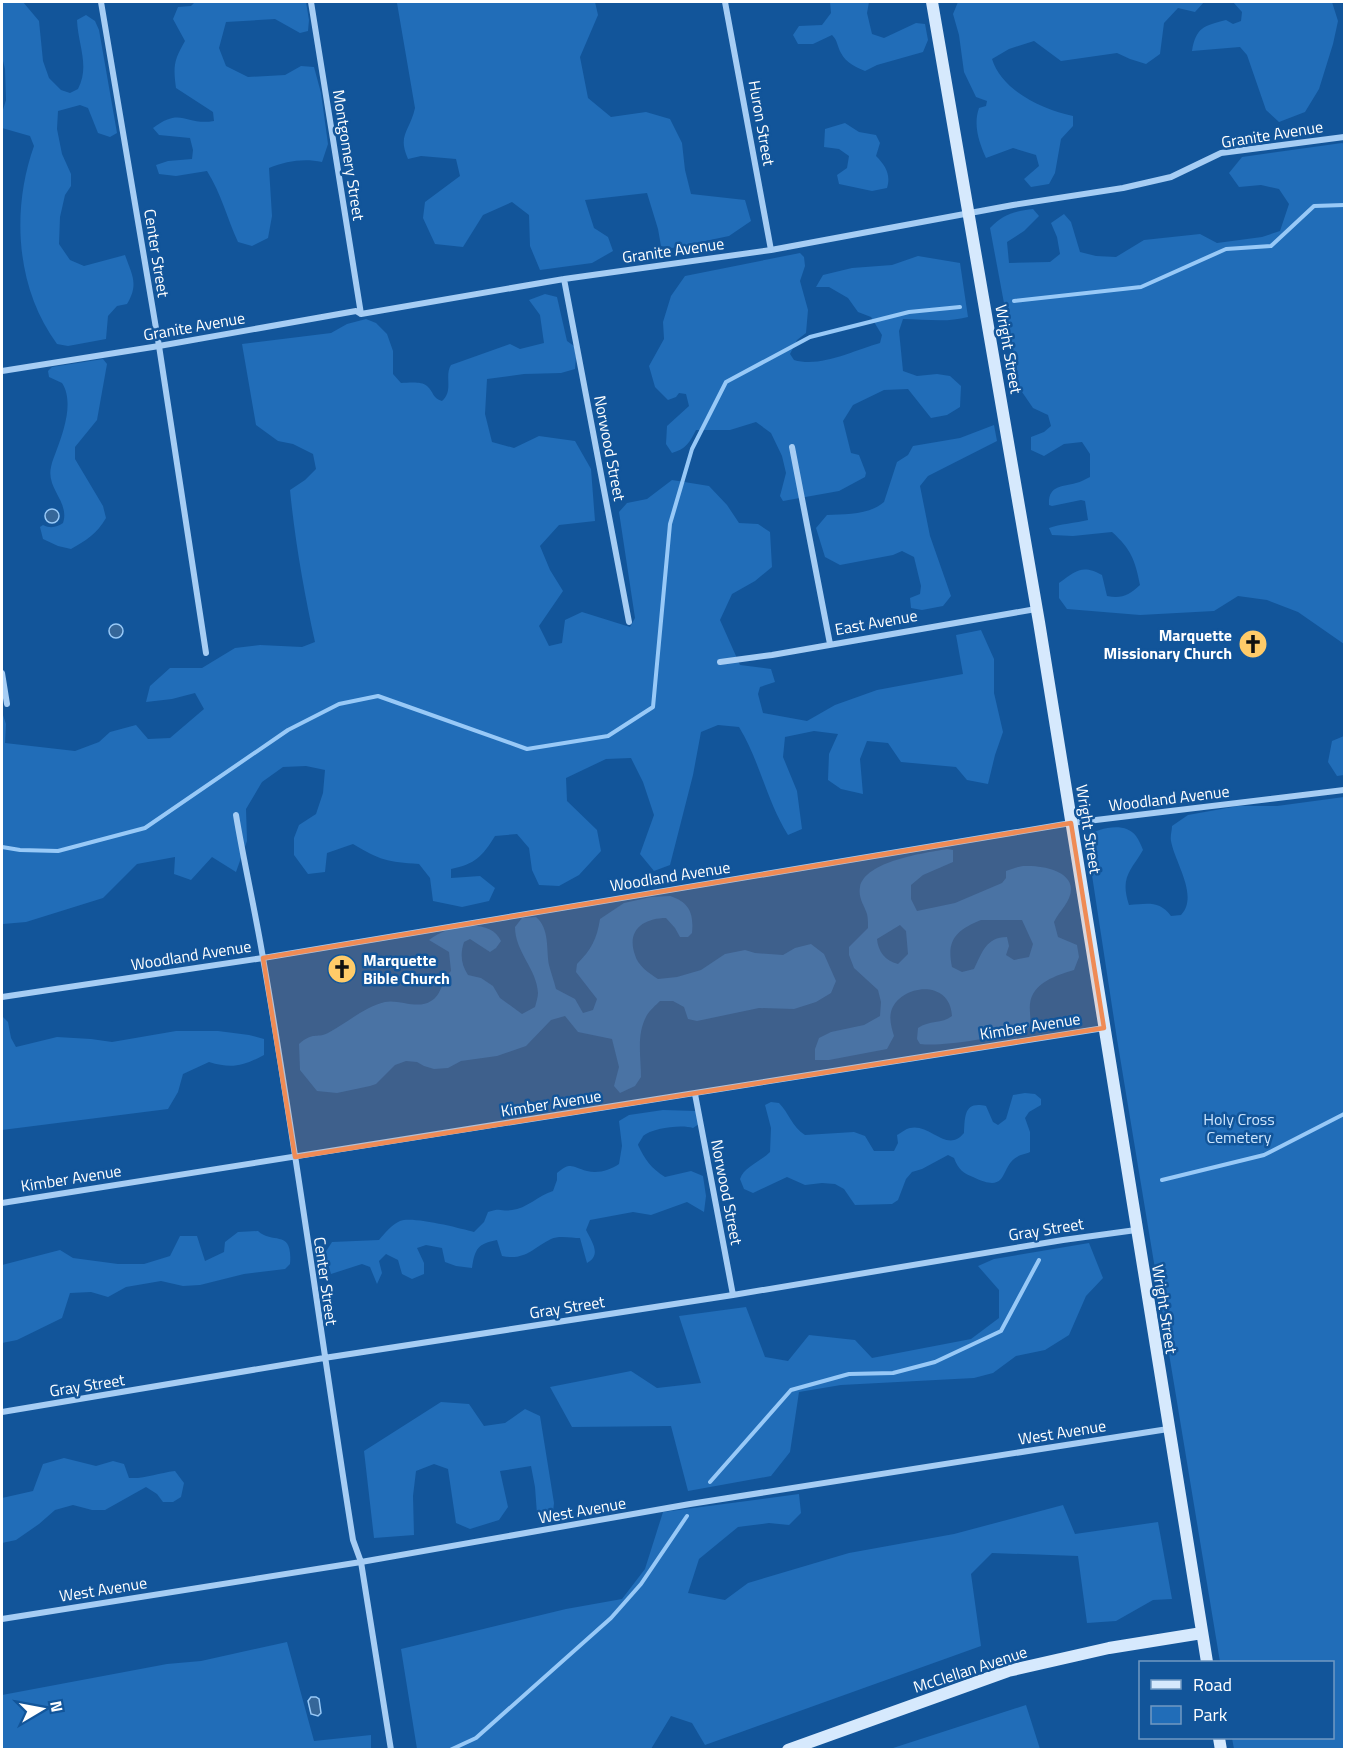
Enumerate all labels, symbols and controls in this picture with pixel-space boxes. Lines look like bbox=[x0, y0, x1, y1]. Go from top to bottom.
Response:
street label: Huron Street bbox=[743, 78, 781, 168]
street label: Montgomery Street bbox=[327, 88, 371, 223]
street label: Granite Avenue bbox=[1219, 114, 1325, 154]
street label: Center Street bbox=[138, 207, 176, 299]
street label: Granite Avenue bbox=[620, 231, 726, 269]
street label: Wright Street bbox=[989, 303, 1029, 396]
street label: Granite Avenue bbox=[141, 305, 247, 347]
street label: Norwood Street bbox=[588, 393, 632, 503]
street label: East Avenue bbox=[833, 603, 919, 641]
place label: Marquette Missionary Church bbox=[1104, 623, 1232, 665]
church icon: Marquette Missionary Church bbox=[1237, 628, 1269, 660]
street label: Woodland Avenue bbox=[1107, 779, 1231, 817]
street label: Wright Street bbox=[1070, 783, 1108, 876]
street label: Woodland Avenue bbox=[608, 855, 732, 897]
street label: Woodland Avenue bbox=[129, 934, 253, 976]
place label: Marquette Bible Church bbox=[363, 948, 450, 990]
church icon: Marquette Bible Church bbox=[326, 953, 358, 985]
street label: Kimber Avenue bbox=[978, 1006, 1082, 1046]
street label: Kimber Avenue bbox=[499, 1083, 603, 1123]
park label: Holy Cross Cemetery bbox=[1203, 1107, 1275, 1149]
street label: Norwood Street bbox=[705, 1137, 749, 1247]
street label: Kimber Avenue bbox=[19, 1158, 123, 1198]
street label: Gray Street bbox=[1007, 1211, 1086, 1247]
street label: Center Street bbox=[308, 1235, 344, 1327]
street label: Wright Street bbox=[1146, 1263, 1184, 1356]
street label: Gray Street bbox=[528, 1289, 607, 1325]
street label: Gray Street bbox=[48, 1367, 127, 1403]
street label: West Avenue bbox=[1016, 1413, 1108, 1451]
street label: West Avenue bbox=[536, 1490, 628, 1530]
street label: West Avenue bbox=[57, 1570, 149, 1608]
street label: McClellan Avenue bbox=[910, 1639, 1030, 1699]
legend bbox=[1139, 1661, 1334, 1739]
text: Road bbox=[1193, 1671, 1232, 1698]
north arrow bbox=[12, 1679, 72, 1739]
text: N bbox=[44, 1699, 70, 1714]
text: Park bbox=[1193, 1701, 1228, 1728]

